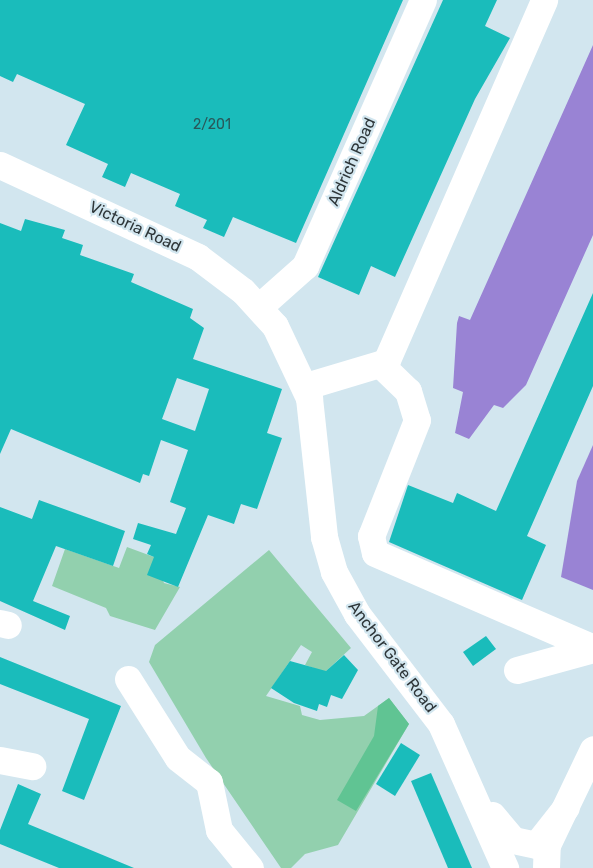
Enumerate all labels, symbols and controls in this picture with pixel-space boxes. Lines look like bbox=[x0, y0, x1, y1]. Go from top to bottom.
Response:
street label: Aldrich Road bbox=[324, 115, 380, 209]
house number: 2/201 bbox=[193, 117, 231, 133]
street label: Victoria Road bbox=[86, 197, 184, 257]
street label: Anchor Gate Road bbox=[344, 597, 440, 717]

